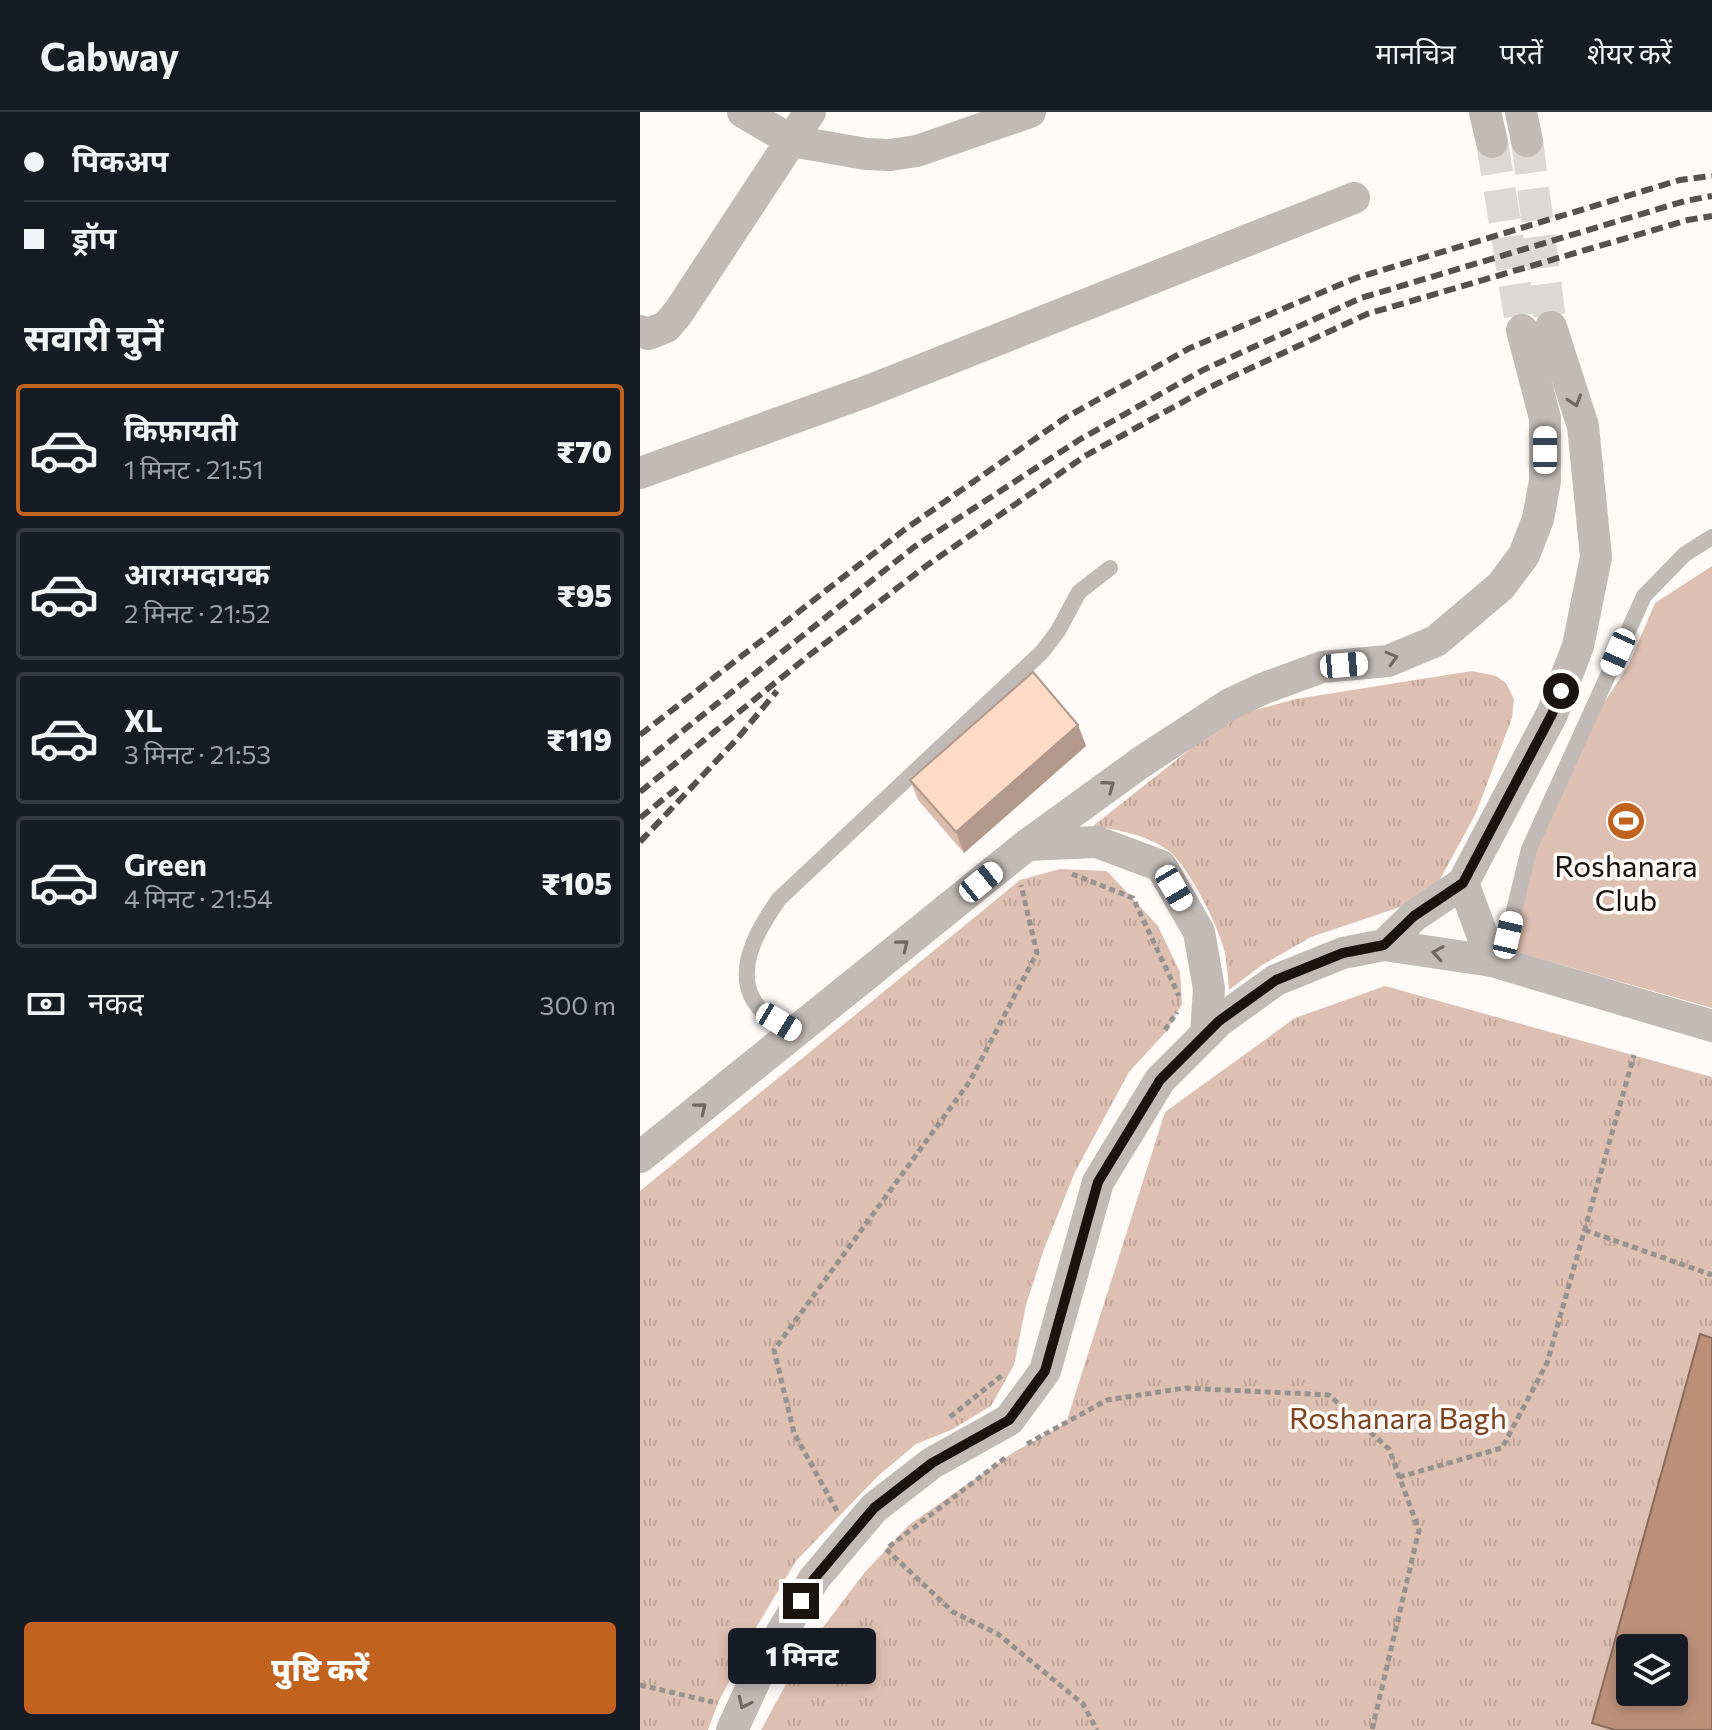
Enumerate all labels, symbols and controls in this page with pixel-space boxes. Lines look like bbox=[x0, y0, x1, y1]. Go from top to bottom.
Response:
text: Cabway bbox=[40, 32, 179, 79]
text: मानचित्र bbox=[1376, 36, 1456, 70]
text: परतें bbox=[1500, 36, 1543, 70]
text: शेयर करें bbox=[1587, 36, 1672, 70]
text: पिकअप bbox=[72, 141, 168, 178]
text: ड्रॉप bbox=[72, 218, 116, 255]
text: सवारी चुनें bbox=[24, 314, 163, 358]
one-way arrow bbox=[1566, 393, 1582, 407]
text: किफ़ायती bbox=[124, 410, 238, 447]
icon: car bbox=[28, 414, 100, 486]
car bbox=[1533, 426, 1557, 474]
text: ₹70 bbox=[556, 432, 612, 469]
text: 1 मिनट · 21:51 bbox=[124, 453, 264, 484]
text: आरामदायक bbox=[124, 554, 270, 591]
icon: car bbox=[28, 558, 100, 630]
text: ₹95 bbox=[557, 576, 612, 613]
text: 2 मिनट · 21:52 bbox=[124, 597, 270, 628]
car bbox=[1597, 625, 1639, 679]
car bbox=[1319, 651, 1369, 679]
one-way arrow bbox=[1384, 651, 1398, 667]
route start bbox=[1543, 673, 1579, 709]
text: XL bbox=[124, 701, 163, 738]
icon: car bbox=[28, 702, 100, 774]
text: ₹119 bbox=[546, 720, 612, 757]
text: 3 मिनट · 21:53 bbox=[124, 738, 271, 769]
one-way arrow bbox=[1100, 781, 1114, 796]
sports icon: Roshanara Club bbox=[1605, 800, 1647, 842]
text: Green bbox=[124, 845, 207, 882]
icon: car bbox=[28, 846, 100, 918]
place label: Roshanara Club bbox=[1554, 846, 1698, 917]
car bbox=[955, 858, 1007, 906]
car bbox=[1152, 861, 1196, 915]
text: ₹105 bbox=[541, 864, 612, 901]
text: 4 मिनट · 21:54 bbox=[124, 882, 273, 913]
car bbox=[1491, 909, 1525, 961]
one-way arrow bbox=[894, 940, 908, 955]
one-way arrow bbox=[1431, 945, 1445, 962]
icon: cash bbox=[24, 982, 68, 1026]
text: नकद bbox=[88, 983, 144, 1020]
text: 300 m bbox=[540, 989, 616, 1020]
car bbox=[752, 999, 806, 1045]
one-way arrow bbox=[692, 1103, 706, 1118]
park label: Roshanara Bagh bbox=[1289, 1398, 1507, 1435]
route end bbox=[783, 1583, 819, 1619]
button: पुष्टि करें bbox=[24, 1622, 616, 1714]
callout: 1 मिनट bbox=[727, 1629, 875, 1685]
map controls bbox=[1616, 1634, 1688, 1706]
button: layers bbox=[1616, 1634, 1688, 1706]
text: 1 मिनट bbox=[765, 1640, 839, 1671]
one-way arrow bbox=[738, 1695, 754, 1709]

